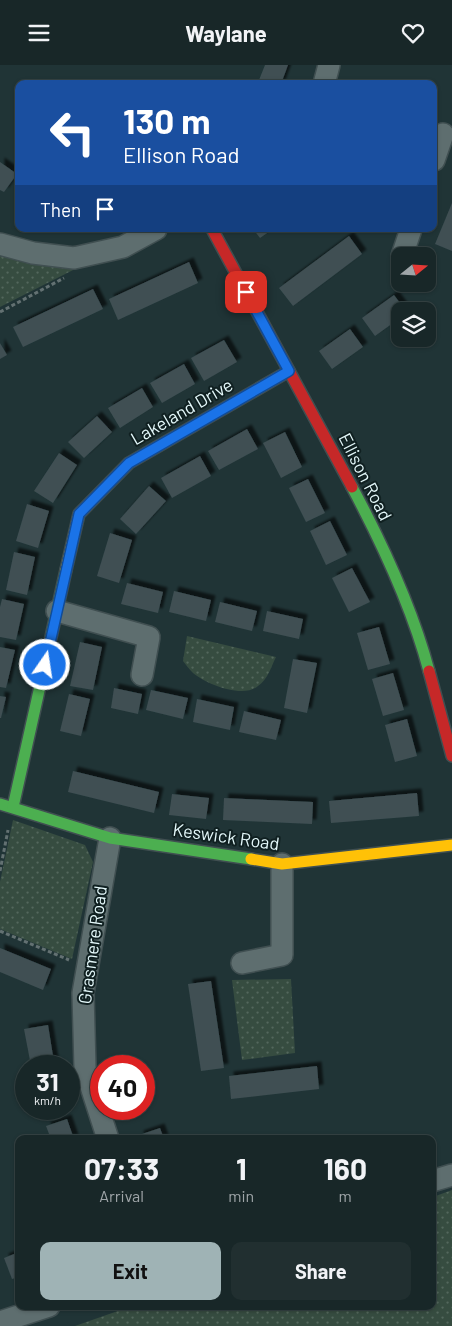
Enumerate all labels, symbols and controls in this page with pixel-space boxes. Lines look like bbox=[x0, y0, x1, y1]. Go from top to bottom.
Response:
icon: menu bbox=[25, 19, 53, 47]
icon: heart bbox=[399, 19, 427, 47]
text: Waylane bbox=[185, 20, 267, 46]
text: 130 m bbox=[123, 99, 210, 141]
icon: left bbox=[40, 100, 105, 165]
text: Ellison Road bbox=[123, 141, 240, 167]
icon: arrive bbox=[91, 195, 119, 223]
text: Then bbox=[40, 198, 81, 221]
north arrow bbox=[391, 247, 436, 293]
map controls bbox=[391, 247, 436, 347]
pin bbox=[225, 271, 267, 313]
icon: arrive bbox=[232, 278, 260, 306]
button: layers bbox=[391, 302, 436, 347]
street label: Lakeland Drive bbox=[127, 373, 236, 449]
street label: Ellison Road bbox=[334, 429, 397, 524]
position arrow bbox=[18, 638, 70, 690]
street label: Keswick Road bbox=[171, 818, 281, 854]
street label: Grasmere Road bbox=[73, 884, 111, 1005]
speed limit sign: 40 bbox=[90, 1055, 155, 1120]
text: 31 bbox=[36, 1066, 59, 1096]
text: km/h bbox=[34, 1093, 61, 1107]
text: 07:33 bbox=[84, 1150, 159, 1186]
text: 1 bbox=[236, 1150, 247, 1186]
text: 160 bbox=[323, 1150, 367, 1186]
text: Arrival bbox=[99, 1186, 144, 1205]
text: min bbox=[228, 1186, 254, 1205]
text: m bbox=[338, 1186, 352, 1205]
button: Exit bbox=[40, 1242, 221, 1300]
button: Share bbox=[231, 1242, 411, 1300]

